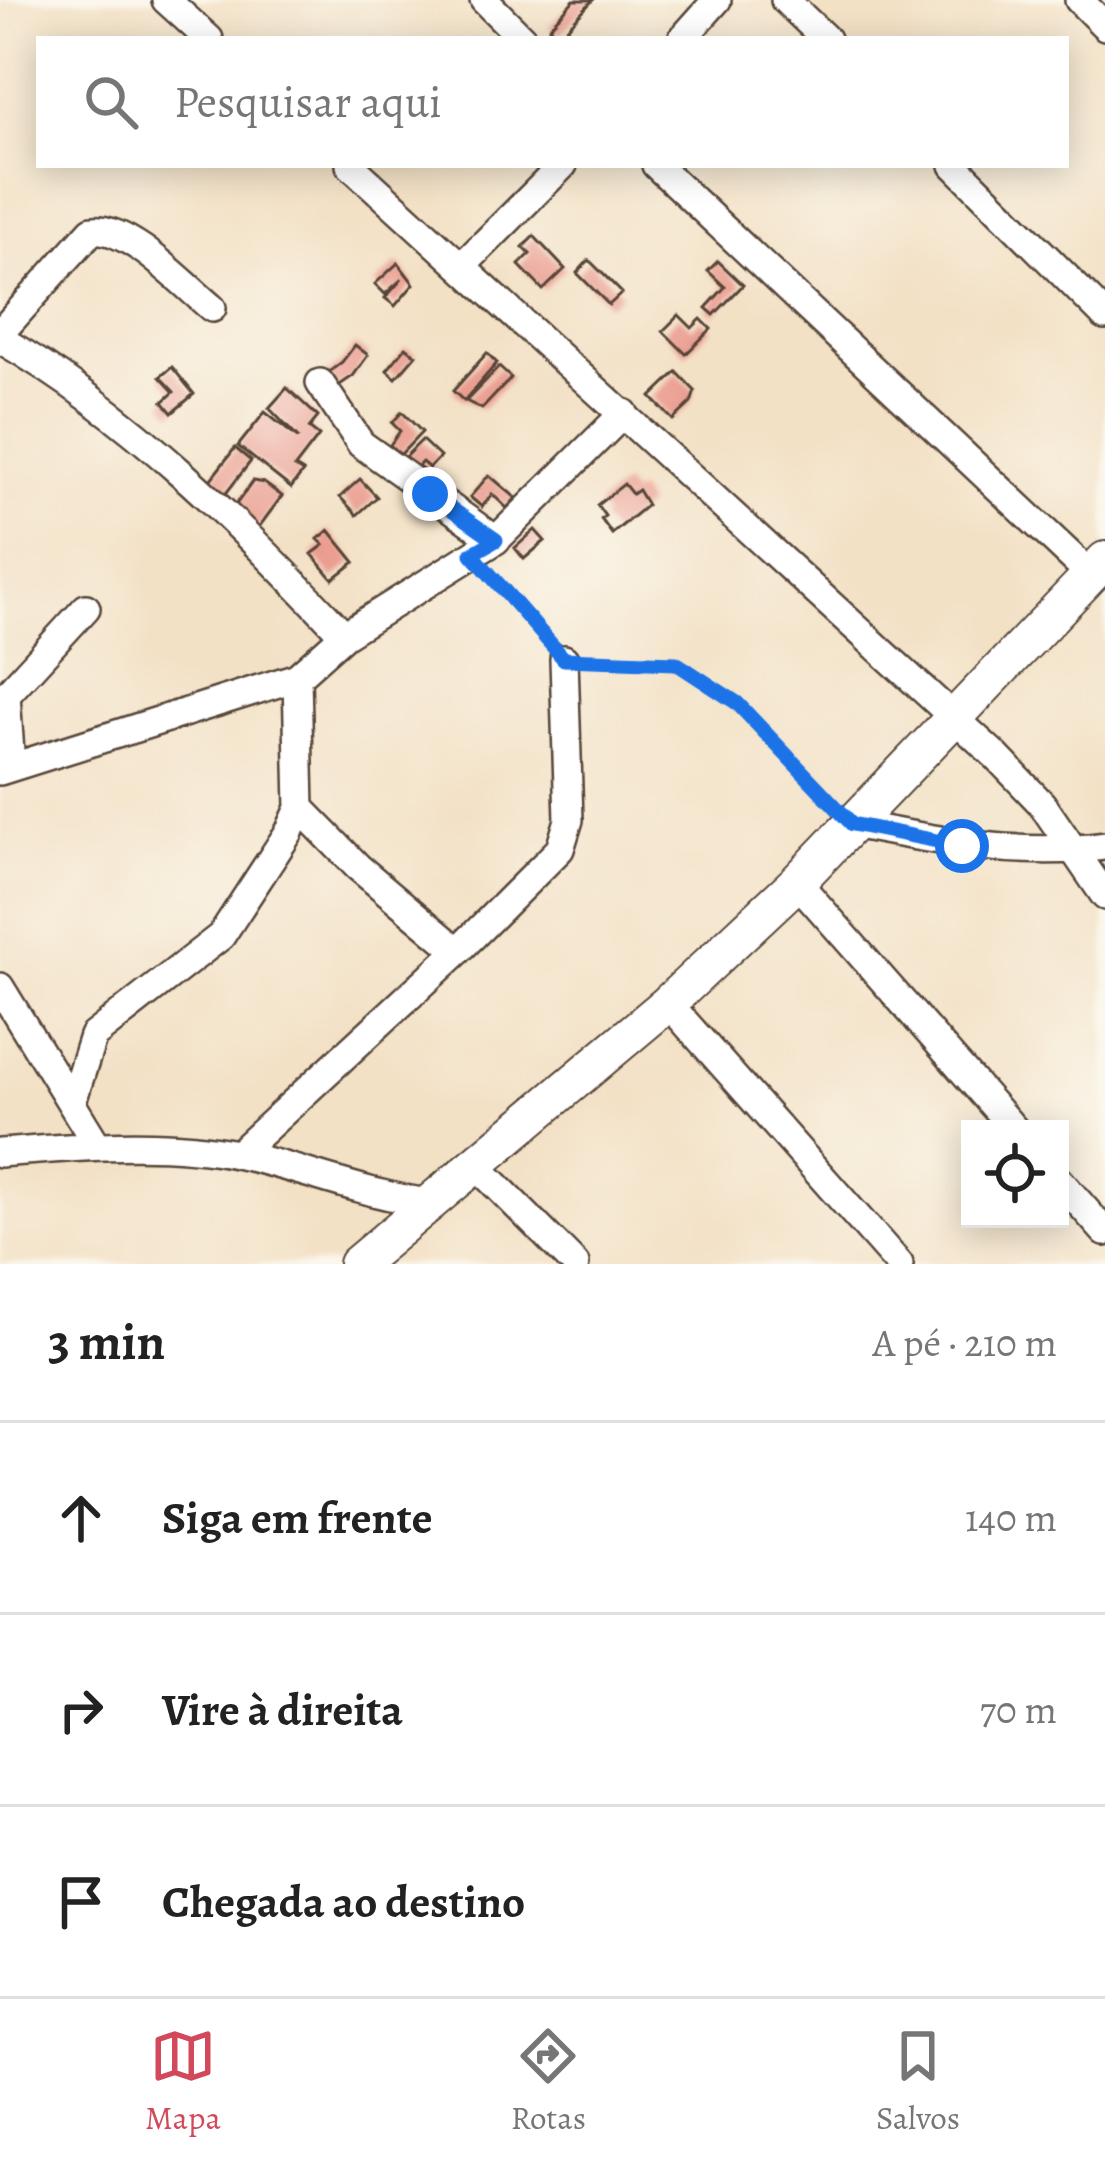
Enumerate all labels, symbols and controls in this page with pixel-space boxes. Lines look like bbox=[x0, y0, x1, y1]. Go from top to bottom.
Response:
search box bbox=[36, 36, 1069, 168]
icon: search bbox=[78, 69, 144, 135]
text: Pesquisar aqui bbox=[174, 71, 442, 133]
route end bbox=[403, 467, 457, 521]
route start bbox=[935, 819, 989, 873]
map controls bbox=[961, 1120, 1069, 1228]
button: locate bbox=[961, 1120, 1069, 1228]
text: 3 min bbox=[48, 1307, 165, 1377]
text: A pé · 210 m bbox=[872, 1316, 1057, 1369]
icon: ahead bbox=[48, 1485, 114, 1551]
text: Siga em frente bbox=[162, 1487, 432, 1549]
text: 140 m bbox=[965, 1491, 1057, 1544]
icon: right bbox=[48, 1677, 114, 1743]
text: Vire à direita bbox=[162, 1679, 403, 1741]
text: 70 m bbox=[980, 1683, 1057, 1736]
icon: arrive bbox=[48, 1869, 114, 1935]
text: Chegada ao destino bbox=[162, 1871, 525, 1933]
tab: Mapa bbox=[145, 2023, 221, 2140]
tab: Rotas bbox=[511, 2023, 586, 2140]
tab: Salvos bbox=[876, 2023, 960, 2140]

